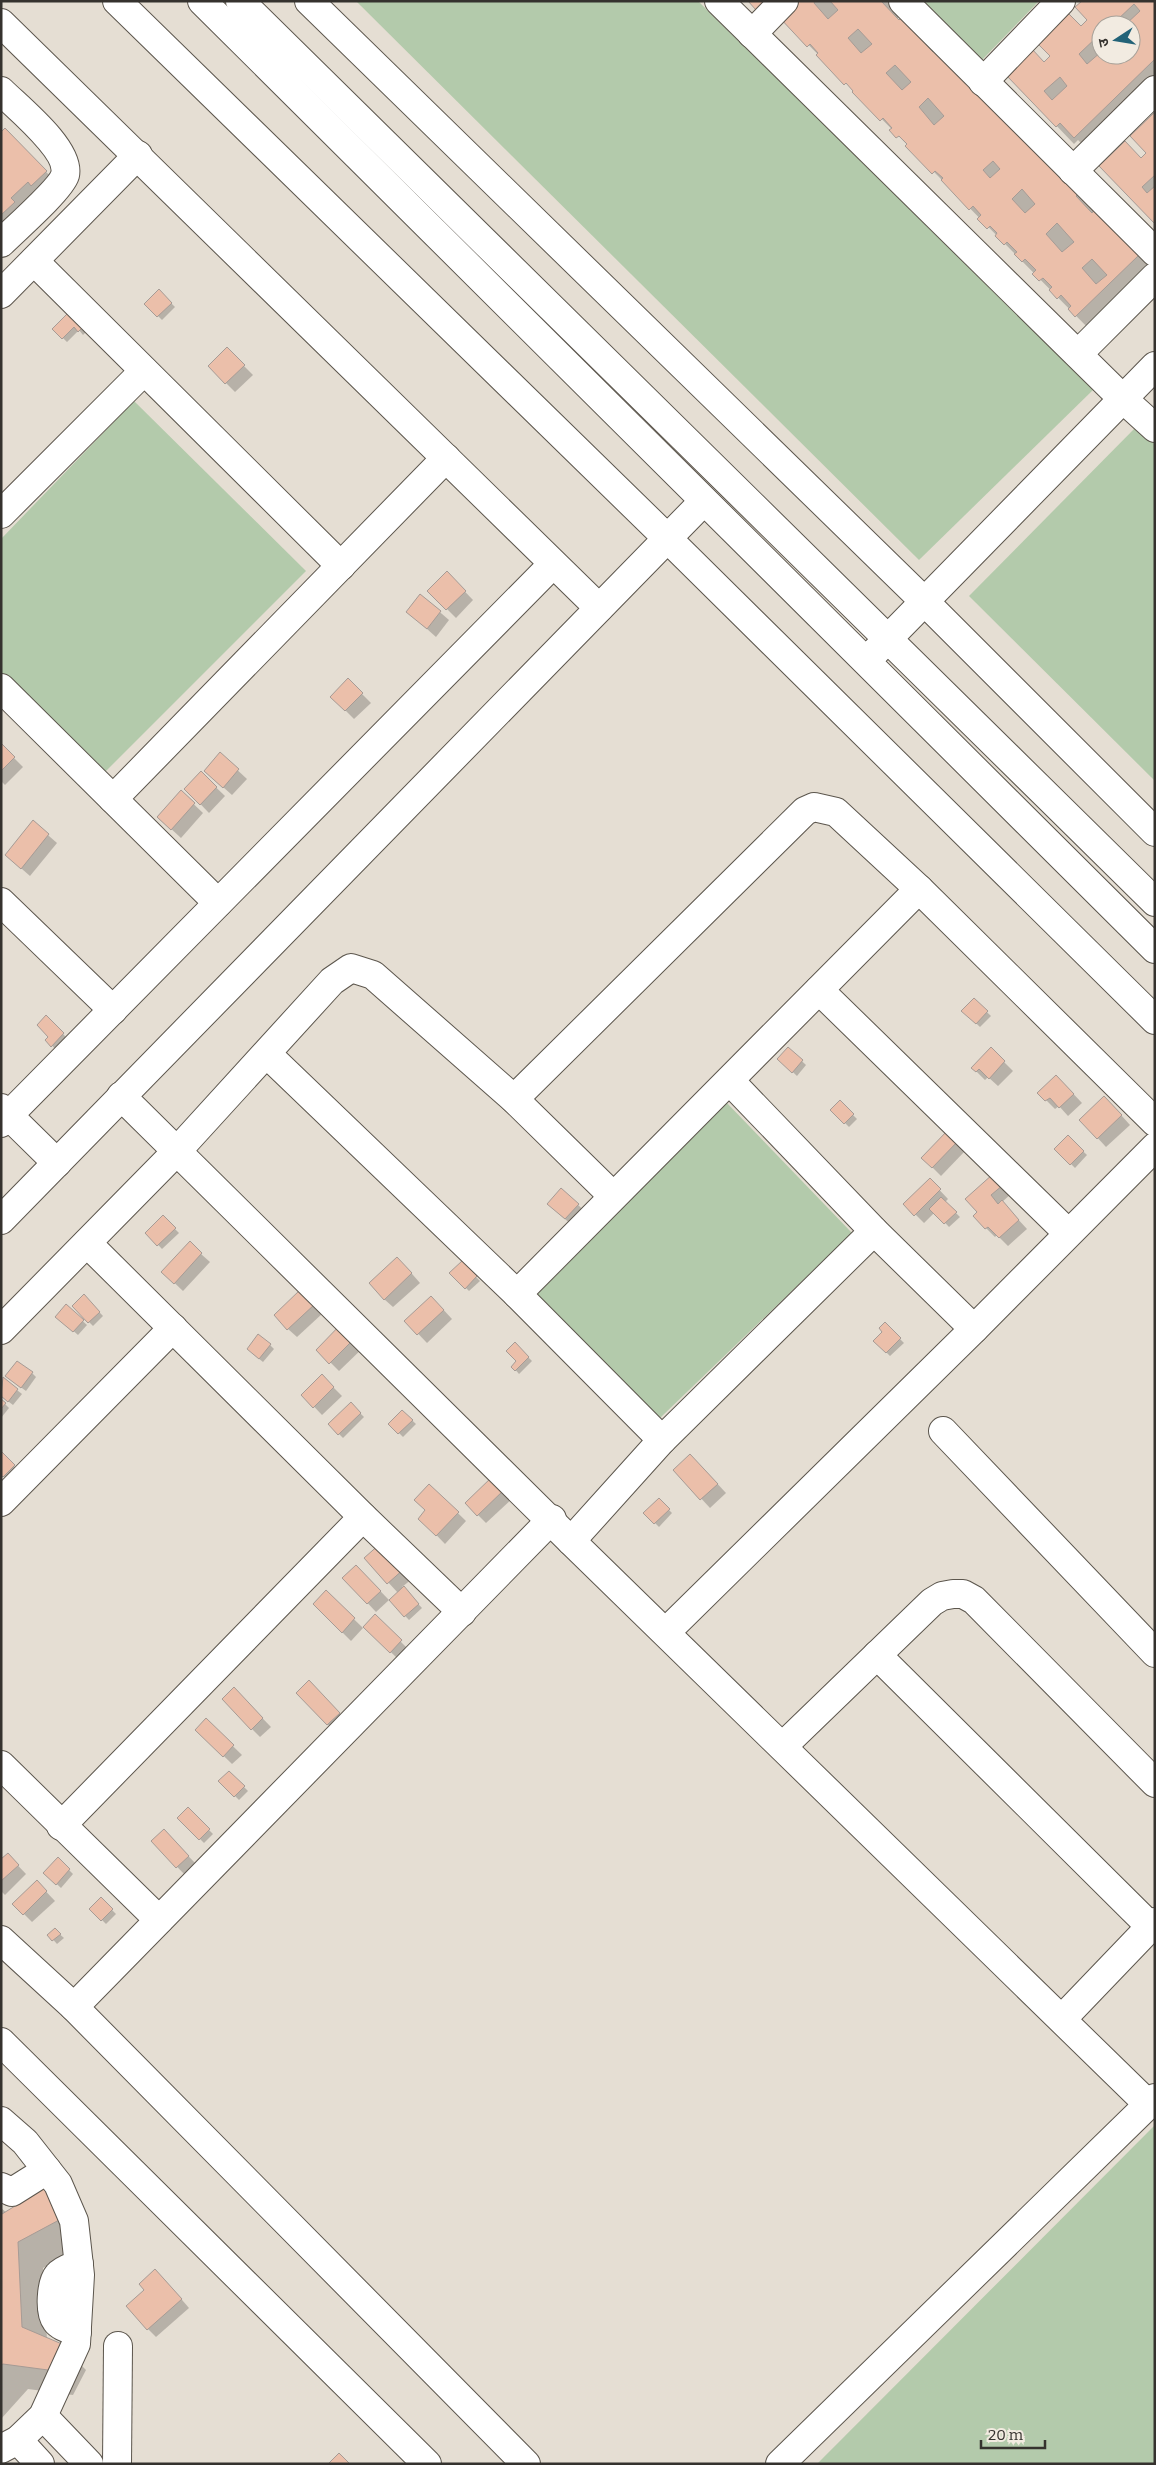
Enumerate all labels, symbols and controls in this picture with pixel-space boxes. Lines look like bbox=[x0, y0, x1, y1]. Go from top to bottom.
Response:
north arrow bbox=[1091, 15, 1141, 65]
text: उ bbox=[1094, 36, 1113, 48]
scale bar bbox=[981, 2418, 1045, 2450]
text: 20 m bbox=[988, 2426, 1024, 2444]

